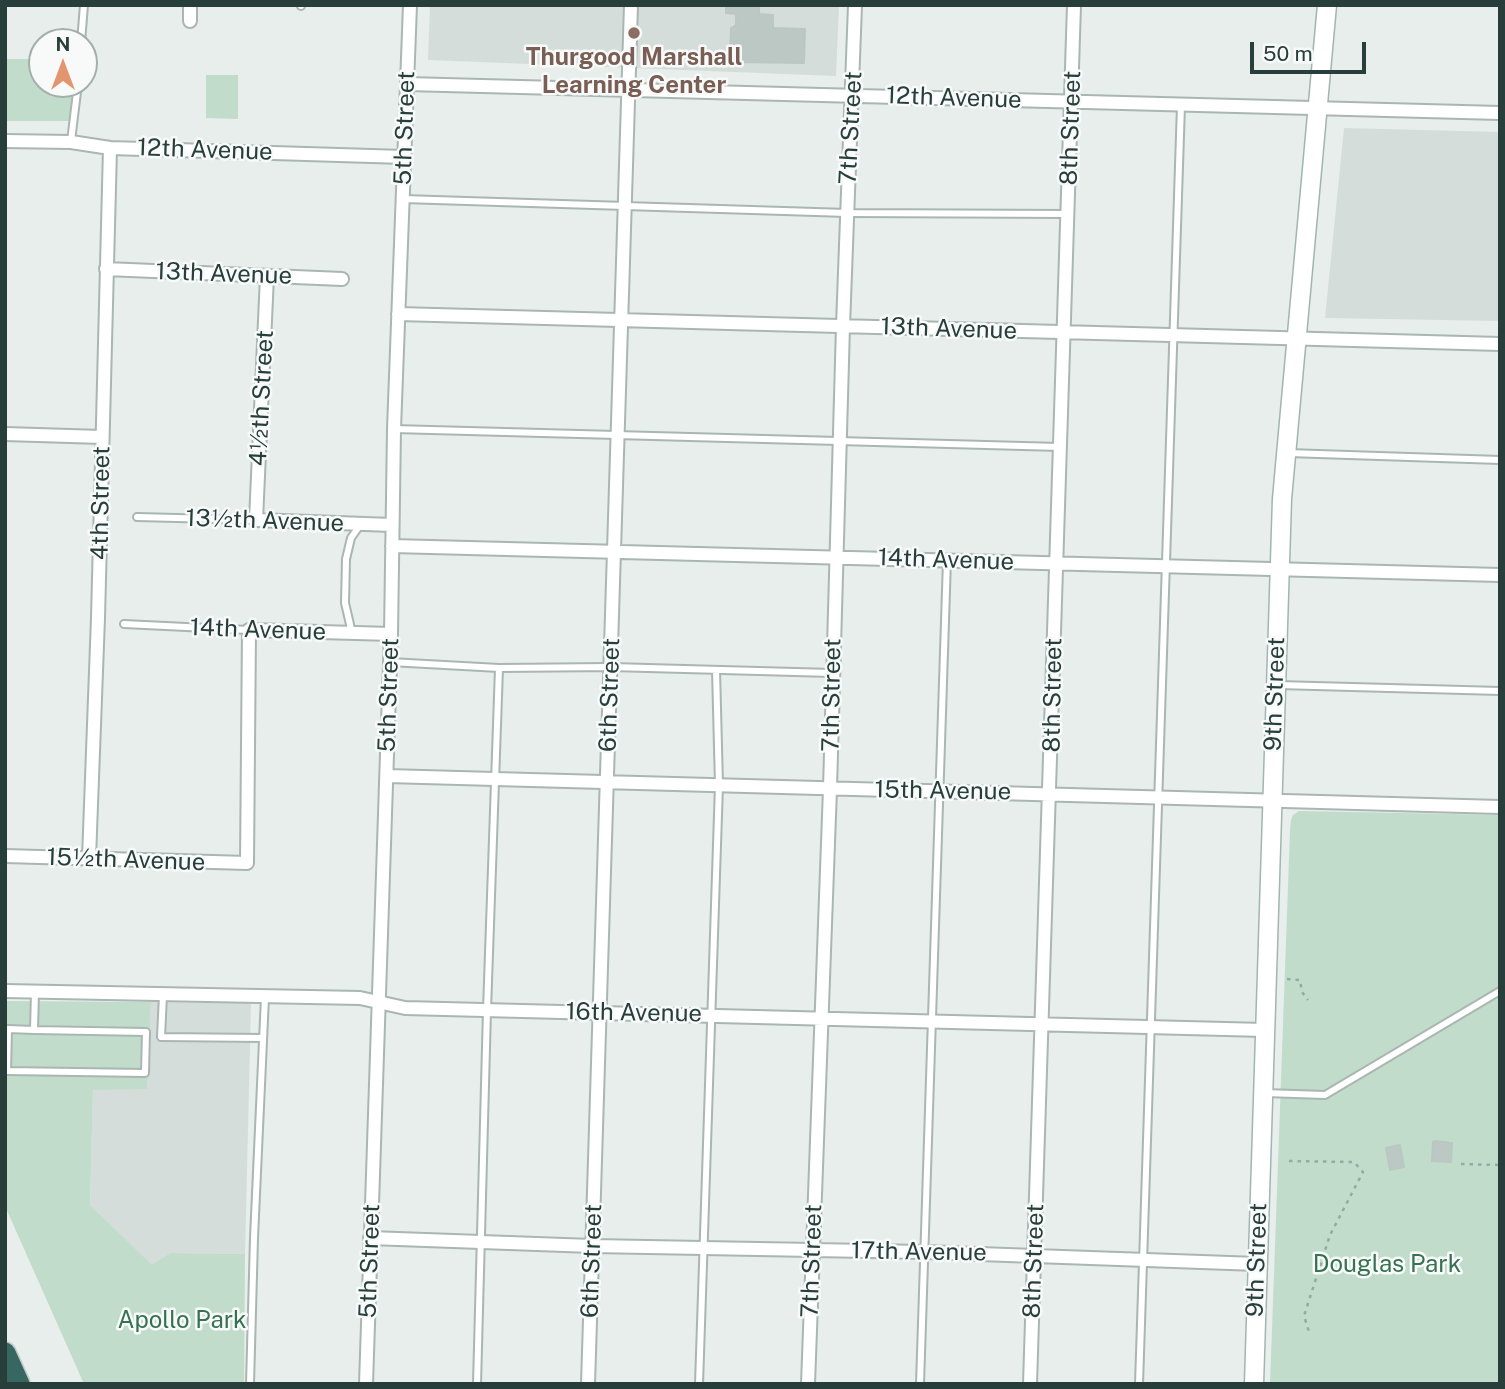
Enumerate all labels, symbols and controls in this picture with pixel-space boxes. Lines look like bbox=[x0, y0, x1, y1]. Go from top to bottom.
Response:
marker: Thurgood Marshall Learning Center bbox=[626, 25, 642, 41]
north arrow bbox=[28, 28, 98, 98]
scale bar bbox=[1253, 28, 1368, 72]
text: N bbox=[56, 33, 70, 55]
text: 50 m bbox=[1263, 41, 1313, 66]
place label: Thurgood Marshall Learning Center bbox=[526, 44, 742, 100]
street label: 5th Street bbox=[389, 70, 421, 186]
street label: 8th Street bbox=[1055, 70, 1087, 186]
street label: 7th Street bbox=[834, 71, 868, 185]
street label: 12th Avenue bbox=[886, 81, 1022, 115]
street label: 12th Avenue bbox=[137, 133, 273, 167]
street label: 13th Avenue bbox=[155, 257, 293, 291]
street label: 13th Avenue bbox=[880, 312, 1018, 346]
street label: 4½th Street bbox=[244, 329, 280, 467]
street label: 4th Street bbox=[86, 446, 116, 560]
street label: 13½th Avenue bbox=[185, 504, 345, 538]
street label: 14th Avenue bbox=[877, 543, 1015, 577]
street label: 14th Avenue bbox=[189, 613, 327, 647]
street label: 9th Street bbox=[1259, 636, 1291, 752]
street label: 5th Street bbox=[373, 637, 405, 753]
street label: 8th Street bbox=[1038, 637, 1068, 753]
street label: 6th Street bbox=[594, 638, 626, 752]
street label: 7th Street bbox=[817, 638, 847, 752]
street label: 15th Avenue bbox=[874, 775, 1012, 807]
street label: 15½th Avenue bbox=[46, 843, 206, 877]
street label: 16th Avenue bbox=[566, 997, 702, 1029]
street label: 9th Street bbox=[1241, 1202, 1273, 1318]
street label: 5th Street bbox=[354, 1203, 386, 1319]
street label: 8th Street bbox=[1018, 1203, 1050, 1319]
street label: 6th Street bbox=[576, 1204, 608, 1318]
street label: 7th Street bbox=[796, 1204, 828, 1318]
street label: 17th Avenue bbox=[851, 1236, 987, 1268]
park label: Douglas Park bbox=[1313, 1251, 1461, 1279]
park label: Apollo Park bbox=[117, 1307, 247, 1335]

